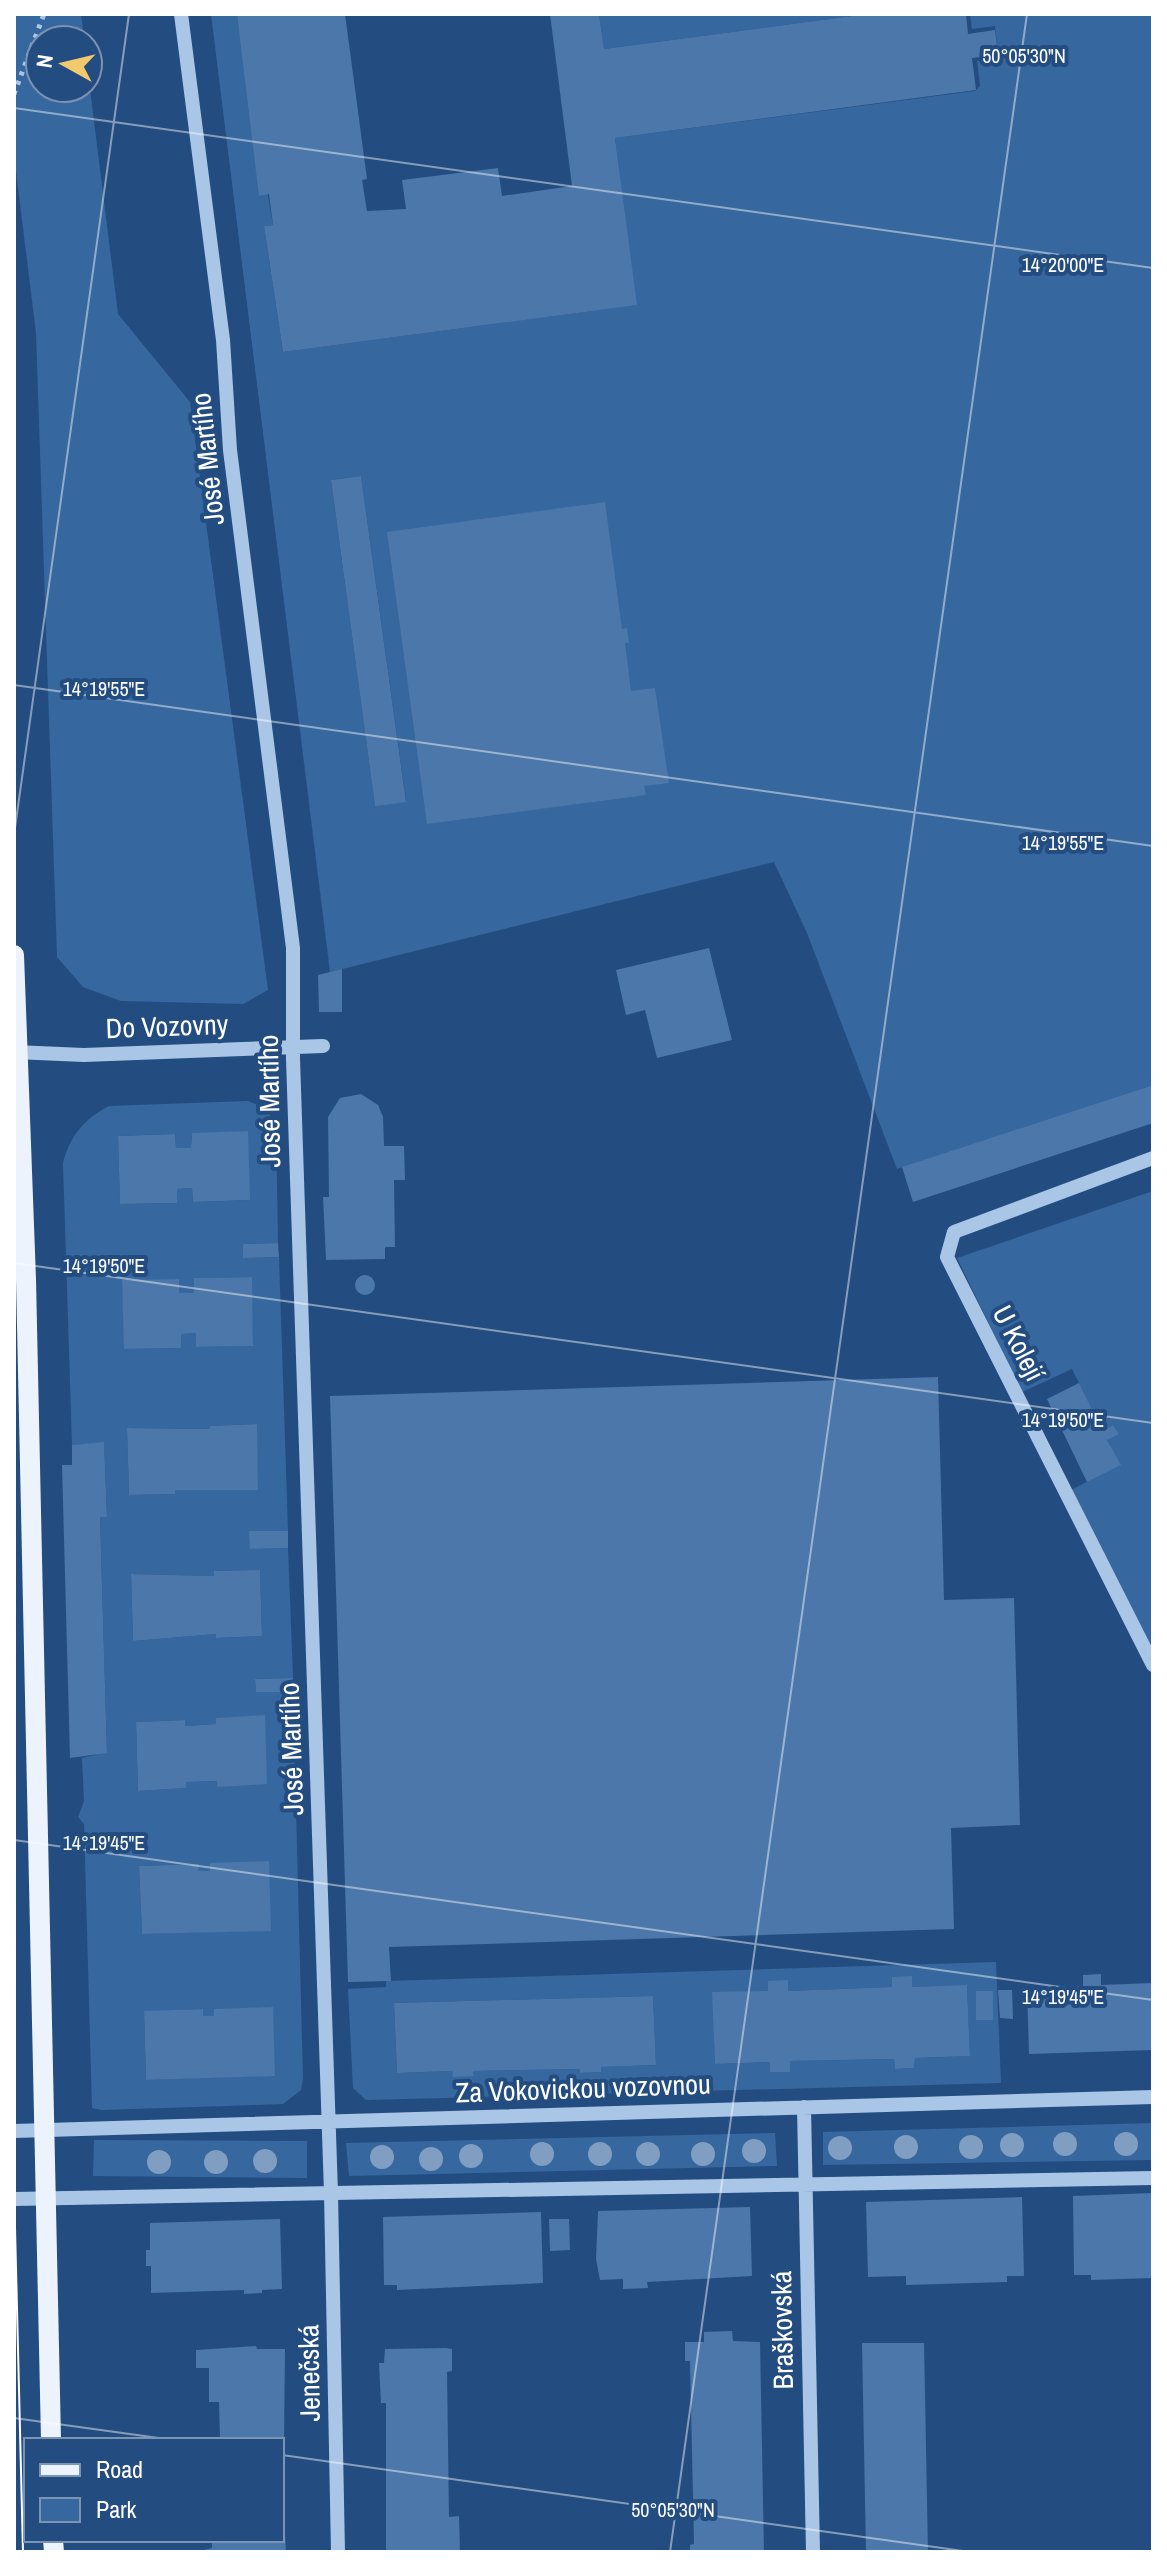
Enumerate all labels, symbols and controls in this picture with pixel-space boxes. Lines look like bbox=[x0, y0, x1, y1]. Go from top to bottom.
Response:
north arrow bbox=[24, 24, 104, 104]
text: 50°05'30"N bbox=[982, 42, 1066, 69]
text: N bbox=[28, 53, 60, 70]
text: 14°20'00"E bbox=[1022, 251, 1104, 278]
street label: José Martího bbox=[181, 391, 233, 527]
text: 14°19'55"E bbox=[63, 675, 145, 702]
text: 14°19'55"E bbox=[1022, 829, 1104, 856]
street label: Do Vozovny bbox=[105, 1005, 229, 1047]
street label: José Martího bbox=[249, 1034, 289, 1168]
text: 14°19'50"E bbox=[63, 1252, 145, 1279]
street label: U Kolejí bbox=[984, 1299, 1054, 1388]
text: 14°19'50"E bbox=[1022, 1406, 1104, 1433]
street label: José Martího bbox=[270, 1682, 312, 1816]
text: 14°19'45"E bbox=[63, 1829, 145, 1856]
text: 14°19'45"E bbox=[1022, 1983, 1104, 2010]
street label: Za Vokovickou vozovnou bbox=[455, 2065, 711, 2111]
street label: Braškovská bbox=[762, 2270, 802, 2390]
street label: Jenečská bbox=[289, 2324, 329, 2422]
legend bbox=[24, 2438, 284, 2542]
text: Road bbox=[96, 2453, 143, 2485]
text: Park bbox=[96, 2493, 137, 2525]
text: 50°05'30"N bbox=[631, 2496, 715, 2523]

